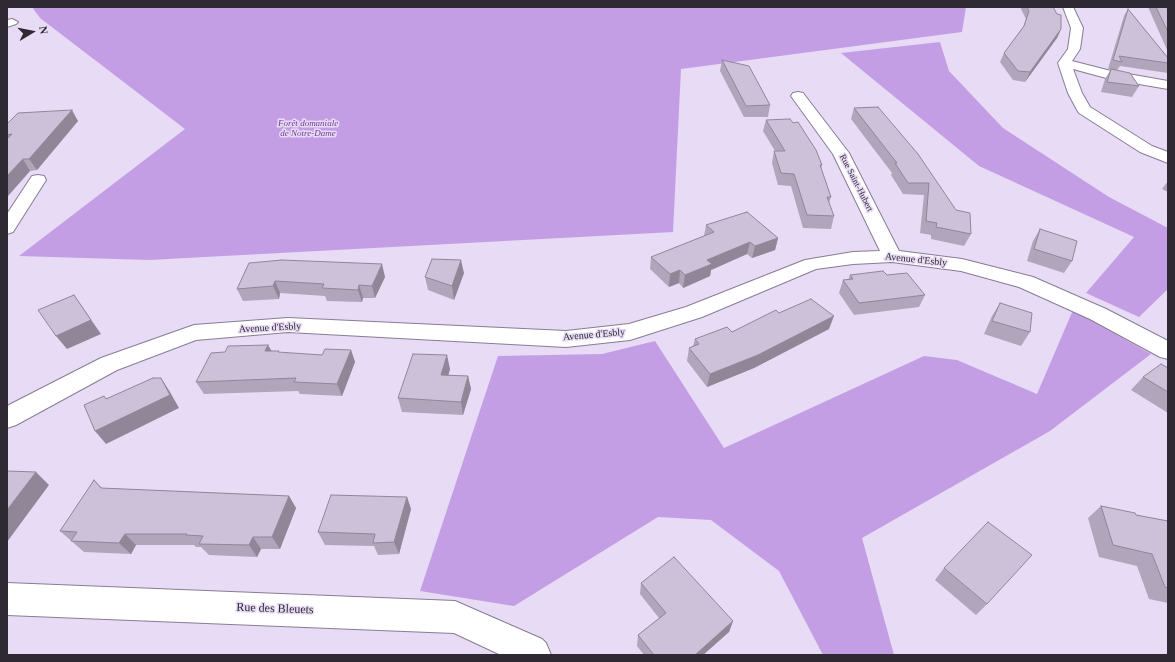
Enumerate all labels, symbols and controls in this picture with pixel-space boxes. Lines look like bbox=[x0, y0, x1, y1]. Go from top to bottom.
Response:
north arrow bbox=[12, 12, 52, 52]
text: N bbox=[37, 25, 50, 35]
park label: Forêt domaniale de Notre-Dame bbox=[278, 119, 338, 140]
street label: Rue Saint-Hubert bbox=[837, 152, 875, 214]
street label: Avenue d'Esbly bbox=[884, 251, 948, 269]
street label: Avenue d'Esbly bbox=[239, 320, 301, 336]
street label: Avenue d'Esbly bbox=[562, 326, 626, 344]
street label: Rue des Bleuets bbox=[236, 600, 314, 618]

